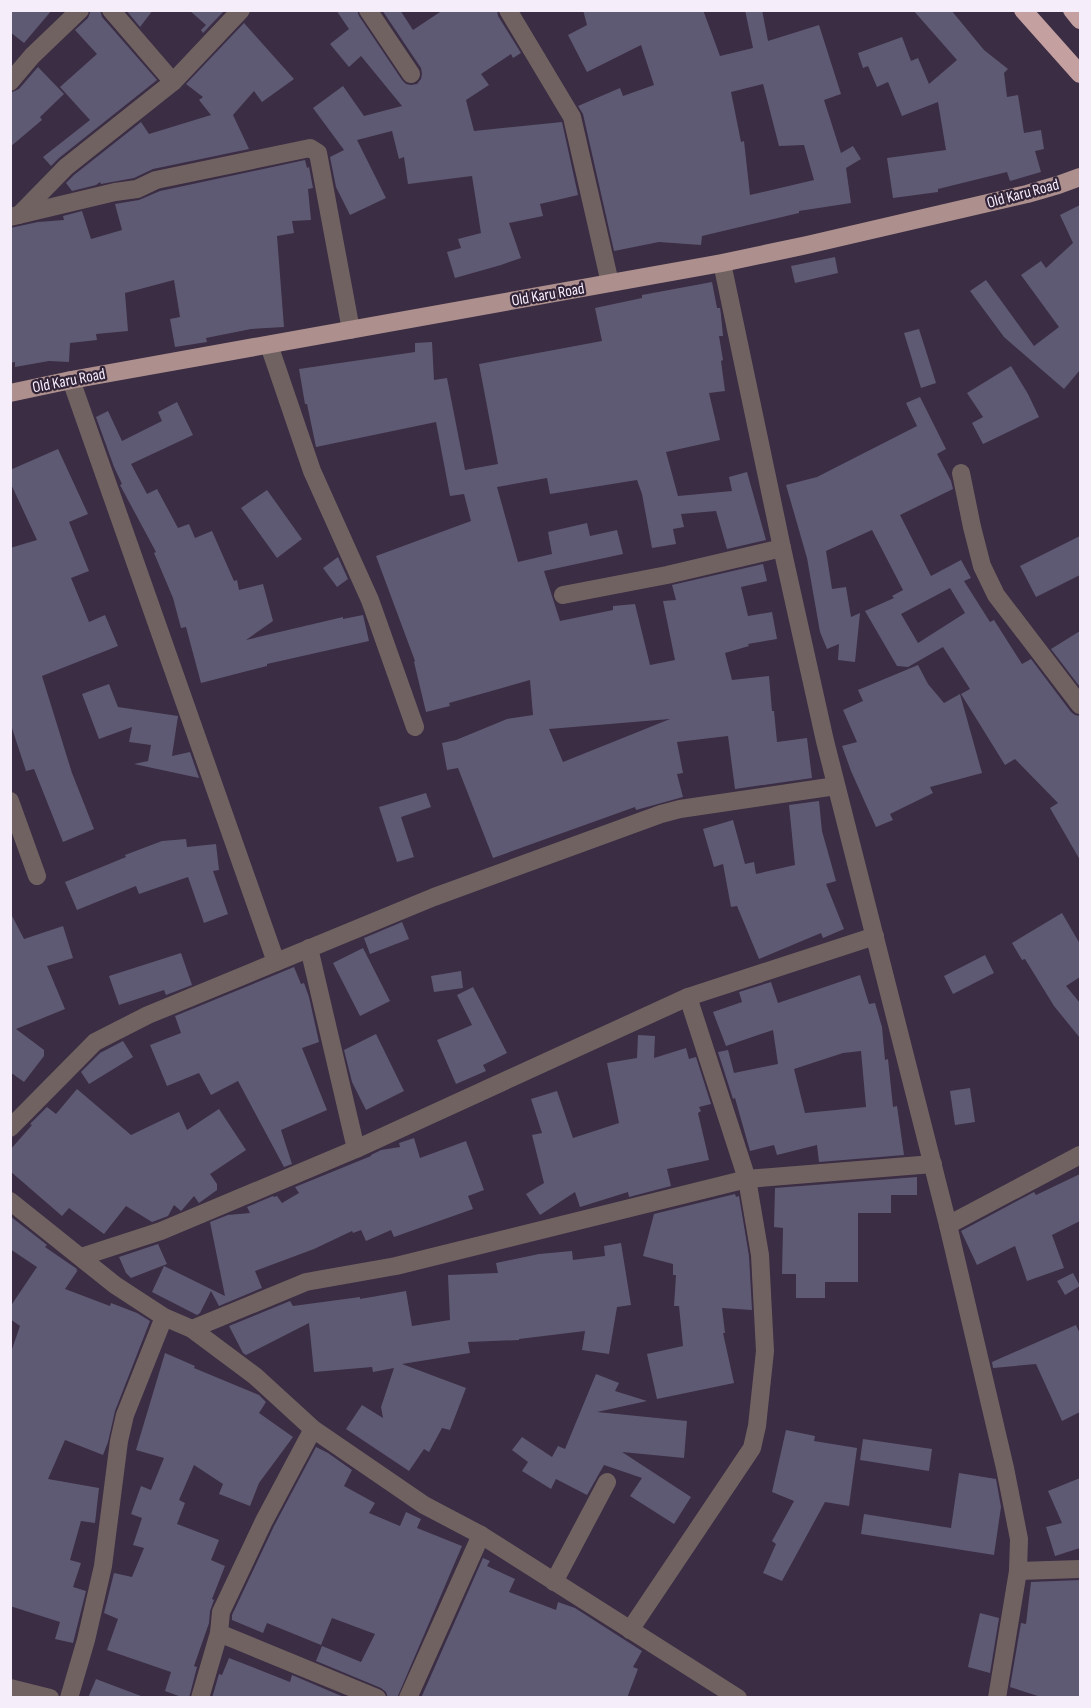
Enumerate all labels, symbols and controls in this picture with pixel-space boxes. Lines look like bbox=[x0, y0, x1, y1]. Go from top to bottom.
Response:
street label: Old Karu Road bbox=[985, 175, 1061, 213]
street label: Old Karu Road bbox=[510, 279, 586, 311]
street label: Old Karu Road bbox=[31, 365, 107, 397]

